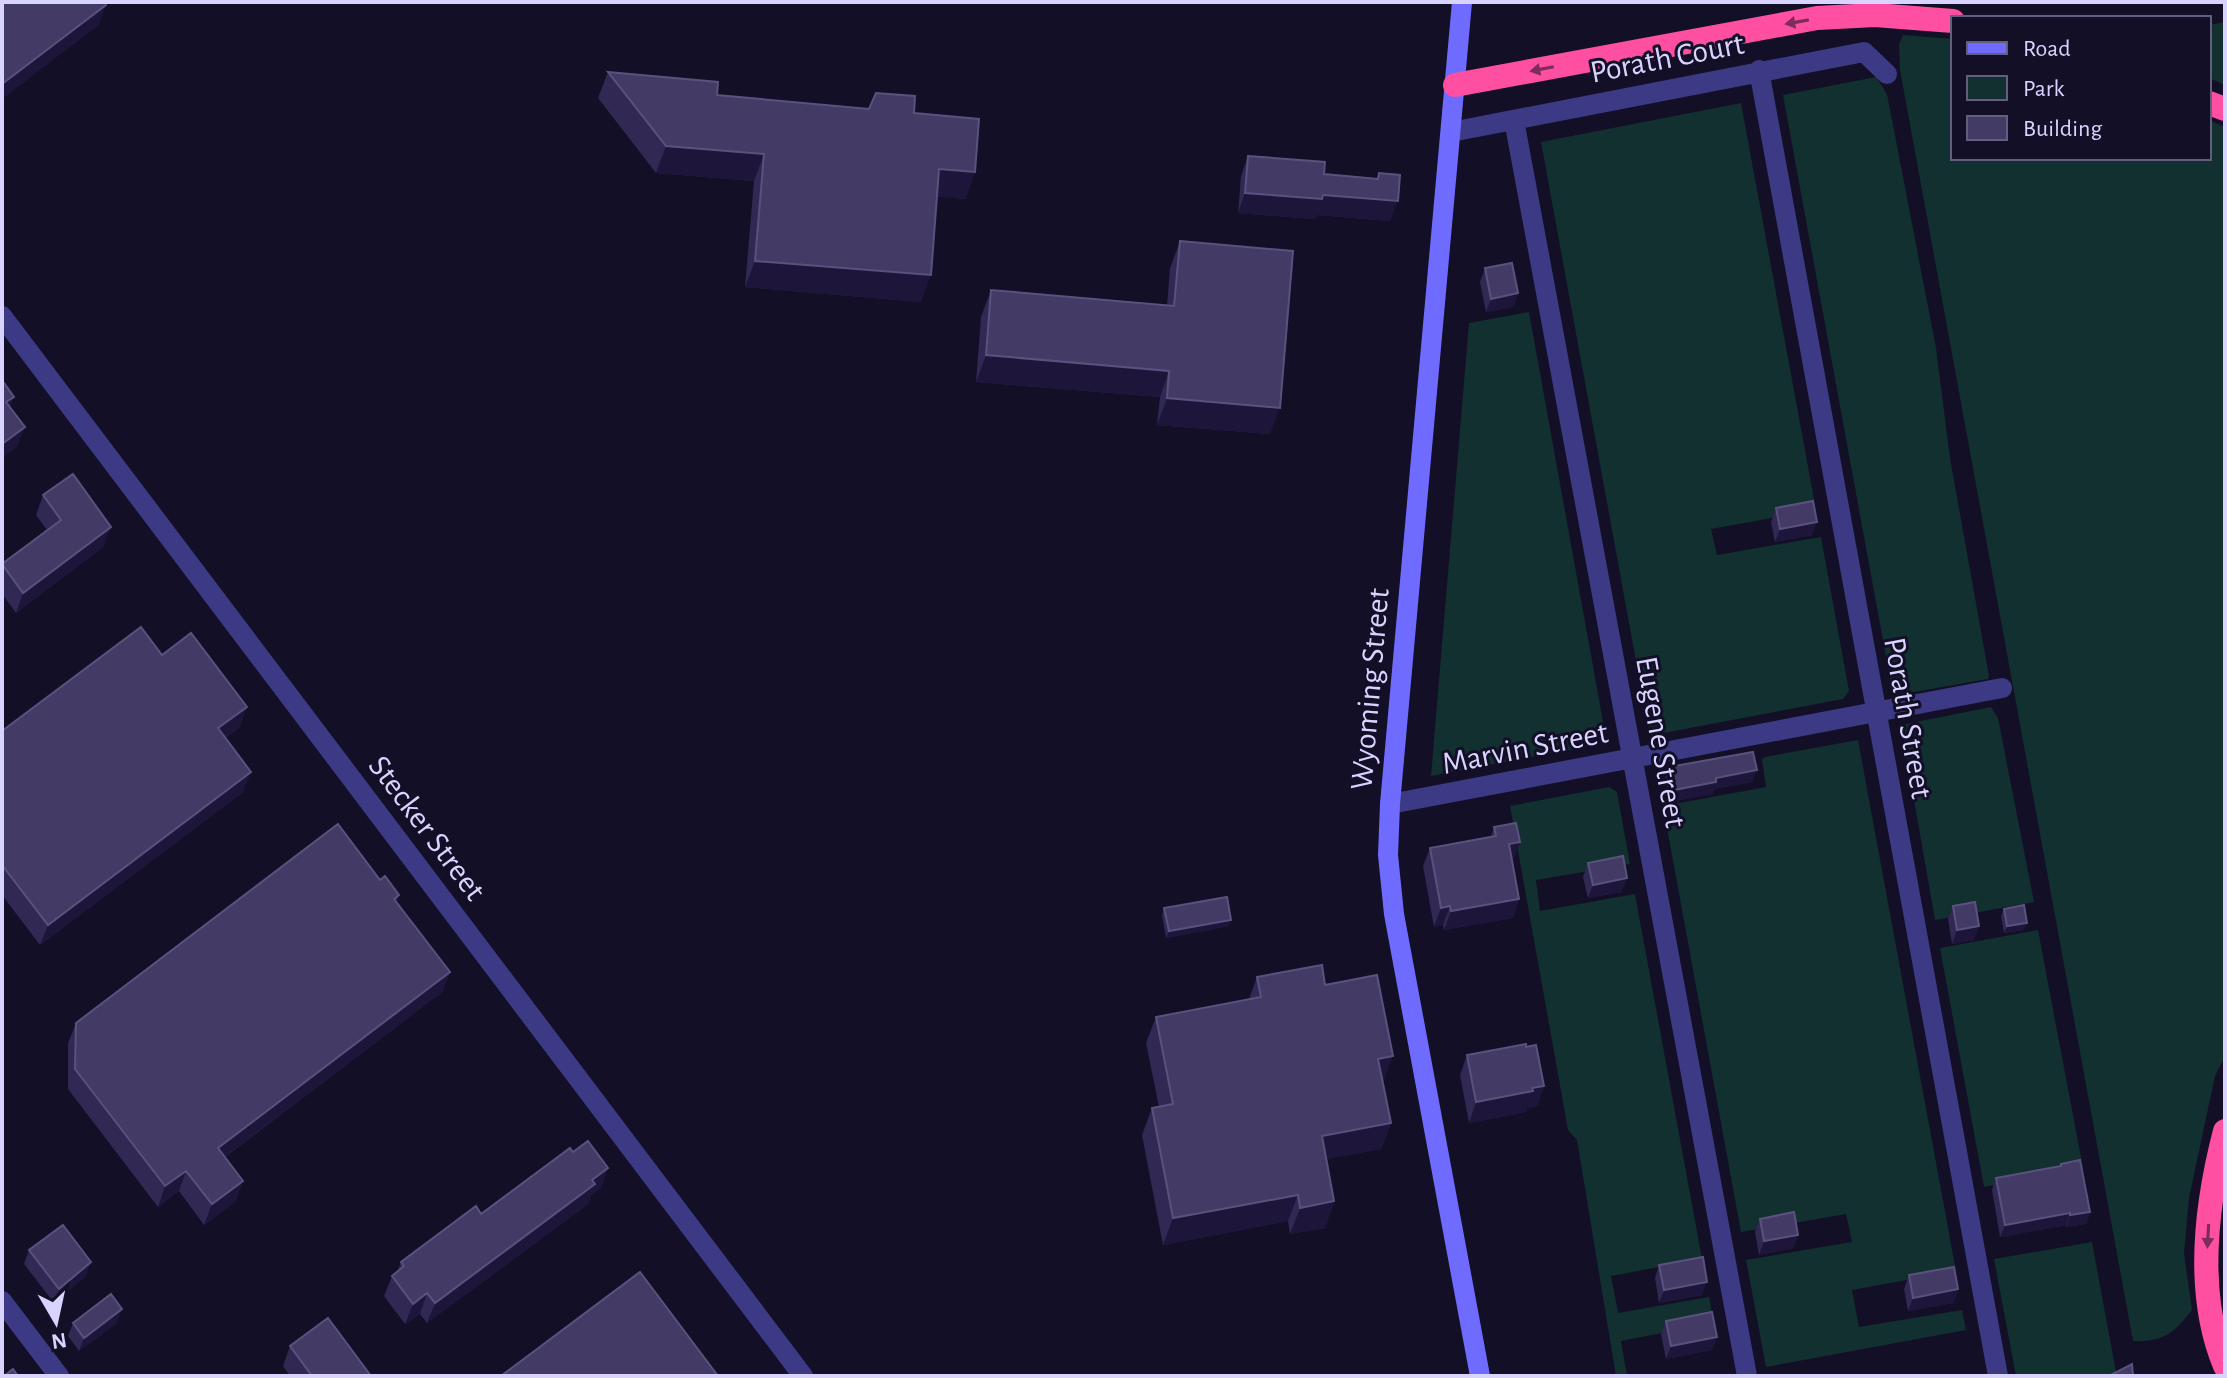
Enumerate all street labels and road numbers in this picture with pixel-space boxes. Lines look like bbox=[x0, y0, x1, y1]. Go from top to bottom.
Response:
street label: Porath Court bbox=[1587, 27, 1747, 89]
street label: Wyoming Street bbox=[1345, 587, 1395, 791]
street label: Porath Street bbox=[1878, 635, 1938, 801]
street label: Eugene Street bbox=[1630, 654, 1692, 830]
street label: Marvin Street bbox=[1439, 716, 1611, 780]
street label: Stecker Street bbox=[363, 750, 491, 906]

